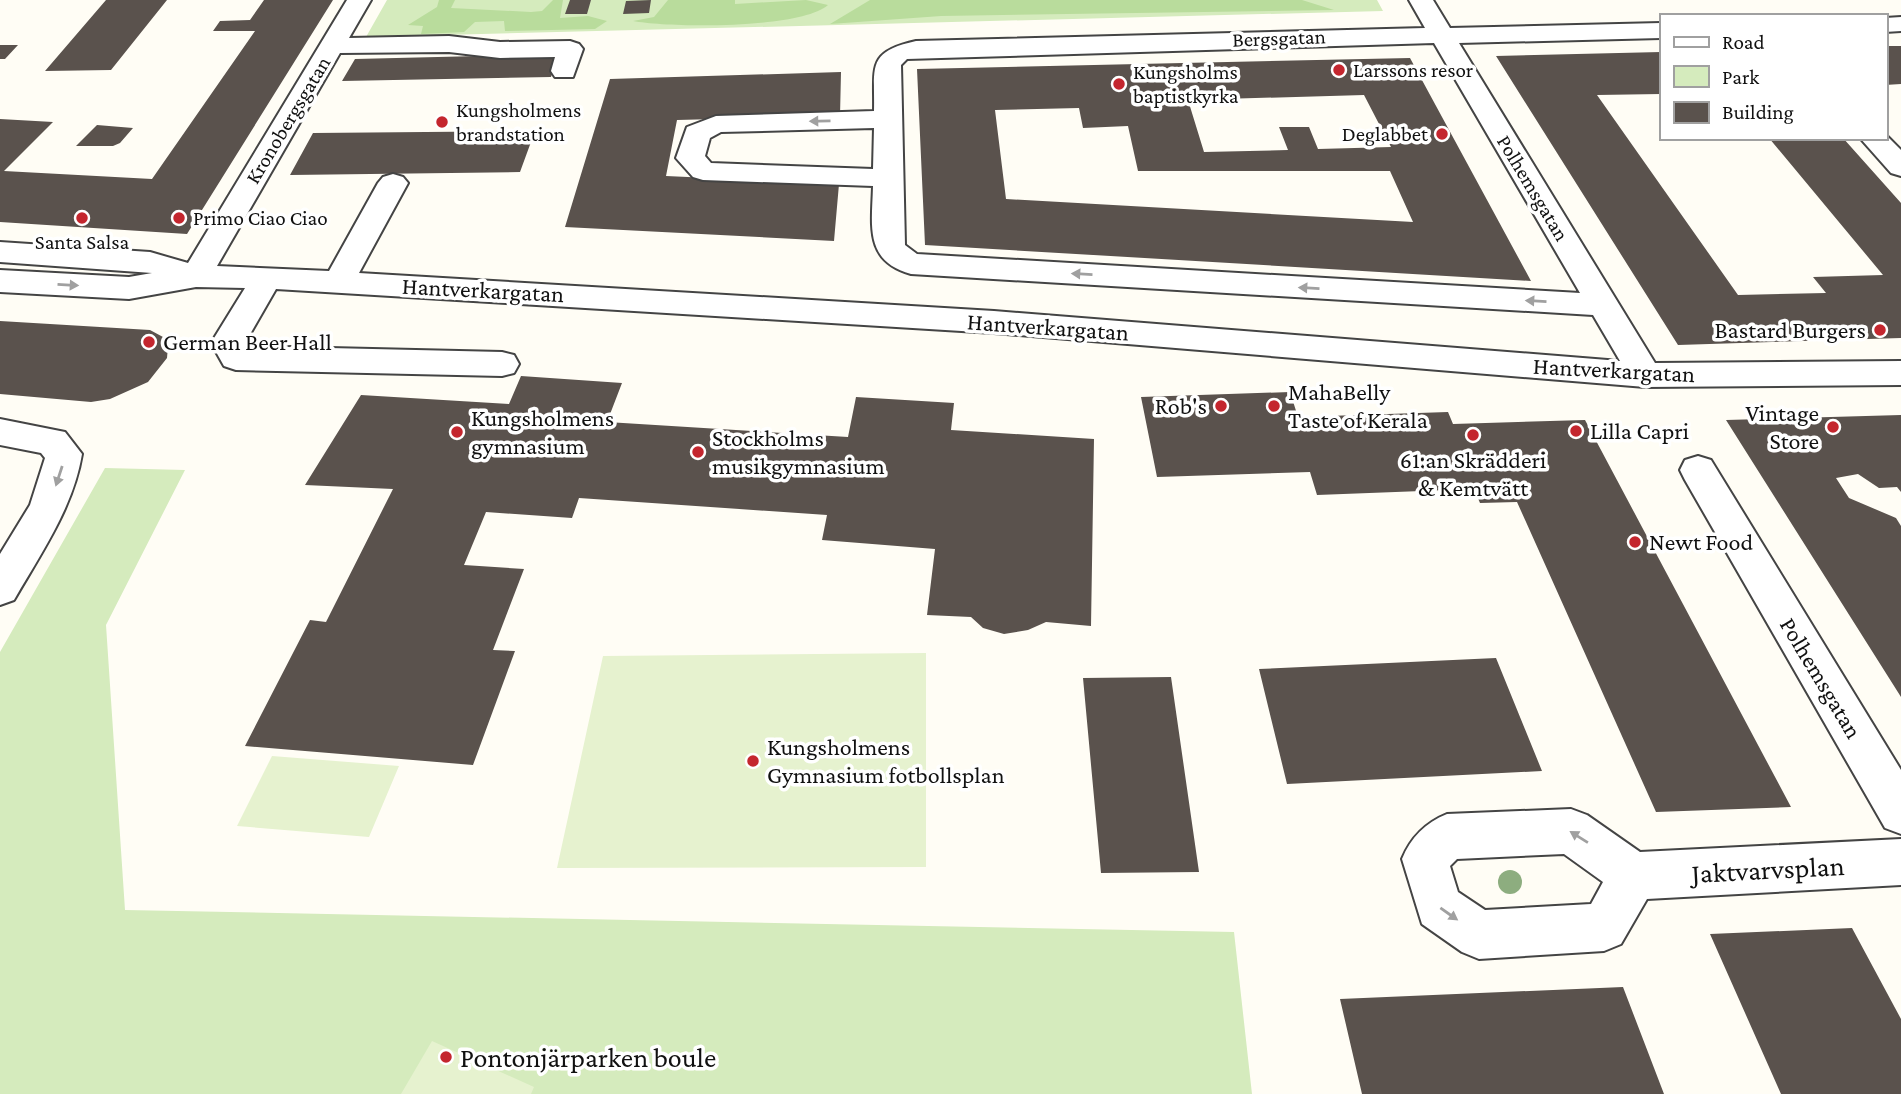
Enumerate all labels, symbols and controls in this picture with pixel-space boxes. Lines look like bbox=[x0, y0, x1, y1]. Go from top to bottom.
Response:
legend bbox=[1660, 14, 1887, 140]
street label: Bergsgatan bbox=[1232, 24, 1326, 52]
text: Road bbox=[1722, 30, 1765, 54]
street label: Kronobergsgatan bbox=[241, 52, 335, 188]
place label: Larssons resor bbox=[1353, 58, 1474, 82]
place label: Kungsholms baptistkyrka bbox=[1133, 60, 1239, 108]
marker: Larssons resor bbox=[1331, 62, 1347, 78]
text: Park bbox=[1722, 65, 1759, 89]
marker: Kungsholms baptistkyrka bbox=[1111, 76, 1127, 92]
place label: Kungsholmens brandstation bbox=[456, 98, 581, 146]
text: Building bbox=[1722, 100, 1794, 124]
marker: Kungsholmens brandstation bbox=[434, 114, 450, 130]
one-way arrow bbox=[808, 115, 830, 127]
place label: Deglabbet bbox=[1342, 122, 1429, 146]
marker: Deglabbet bbox=[1434, 126, 1450, 142]
street label: Polhemsgatan bbox=[1492, 131, 1574, 245]
place label: Primo Ciao Ciao bbox=[193, 206, 328, 230]
marker: Santa Salsa bbox=[74, 210, 90, 226]
marker: Primo Ciao Ciao bbox=[171, 210, 187, 226]
place label: Santa Salsa bbox=[35, 230, 129, 254]
one-way arrow bbox=[1070, 268, 1092, 279]
street label: Hantverkargatan bbox=[401, 272, 565, 307]
one-way arrow bbox=[57, 280, 79, 291]
one-way arrow bbox=[1297, 282, 1319, 293]
one-way arrow bbox=[1525, 295, 1547, 306]
street label: Hantverkargatan bbox=[966, 307, 1130, 346]
place label: Bastard Burgers bbox=[1714, 316, 1866, 343]
marker: Bastard Burgers bbox=[1872, 322, 1888, 338]
place label: German Beer Hall bbox=[163, 328, 332, 355]
marker: German Beer Hall bbox=[141, 334, 157, 350]
street label: Hantverkargatan bbox=[1532, 352, 1696, 387]
place label: MahaBelly Taste of Kerala bbox=[1288, 378, 1428, 433]
place label: Rob's bbox=[1155, 392, 1207, 419]
marker: Rob's bbox=[1213, 398, 1229, 414]
marker: MahaBelly Taste of Kerala bbox=[1266, 398, 1282, 414]
place label: Vintage Store bbox=[1746, 399, 1819, 454]
place label: Kungsholmens gymnasium bbox=[471, 404, 614, 459]
place label: Lilla Capri bbox=[1590, 417, 1689, 444]
marker: Vintage Store bbox=[1825, 419, 1841, 435]
marker: Lilla Capri bbox=[1568, 423, 1584, 439]
marker: Kungsholmens gymnasium bbox=[449, 424, 465, 440]
place label: Stockholms musikgymnasium bbox=[712, 424, 885, 479]
marker: 61:an Skrädderi & Kemtvätt bbox=[1465, 427, 1481, 443]
marker: Stockholms musikgymnasium bbox=[690, 444, 706, 460]
place label: 61:an Skrädderi & Kemtvätt bbox=[1400, 446, 1546, 501]
one-way arrow bbox=[53, 465, 64, 486]
place label: Newt Food bbox=[1649, 528, 1753, 555]
marker: Newt Food bbox=[1627, 534, 1643, 550]
street label: Polhemsgatan bbox=[1775, 612, 1868, 743]
place label: Kungsholmens Gymnasium fotbollsplan bbox=[767, 733, 1005, 788]
marker: Kungsholmens Gymnasium fotbollsplan bbox=[745, 753, 761, 769]
one-way arrow bbox=[1569, 831, 1589, 844]
street label: Jaktvarvsplan bbox=[1688, 850, 1845, 889]
one-way arrow bbox=[1440, 907, 1458, 921]
place label: Pontonjärparken boule bbox=[460, 1042, 716, 1073]
marker: Pontonjärparken boule bbox=[438, 1049, 454, 1065]

